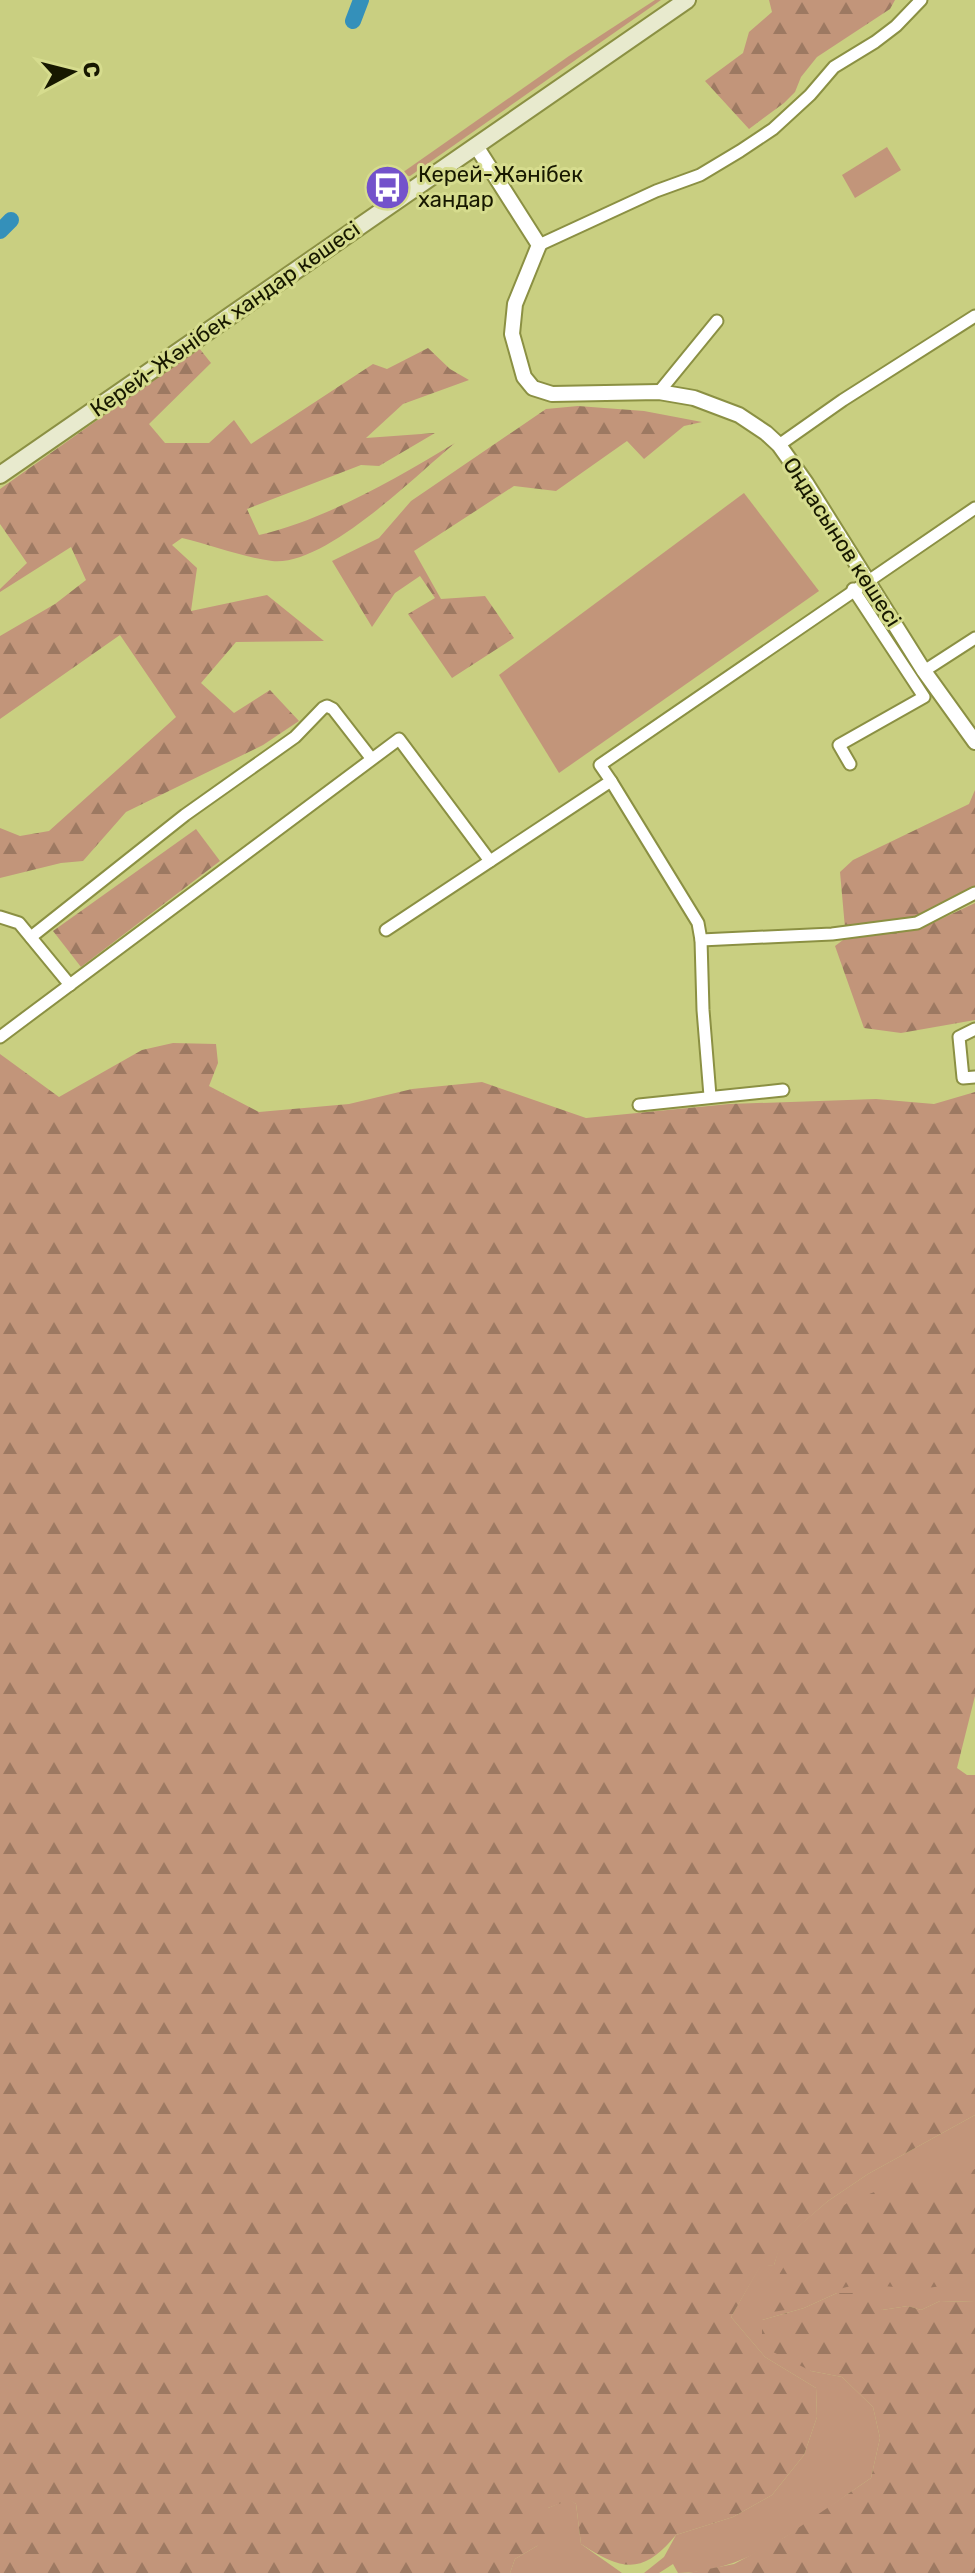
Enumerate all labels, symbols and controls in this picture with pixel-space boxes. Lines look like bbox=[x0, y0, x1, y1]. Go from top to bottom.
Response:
north arrow bbox=[32, 32, 112, 112]
text: С bbox=[77, 60, 106, 79]
place label: Керей-Жәнібек хандар bbox=[418, 161, 583, 213]
bus stop icon: Керей-Жәнібек хандар bbox=[363, 163, 411, 211]
street label: Керей-Жәнібек хандар көшесі bbox=[85, 215, 365, 423]
street label: Оңдасынов көшесі bbox=[777, 452, 907, 632]

